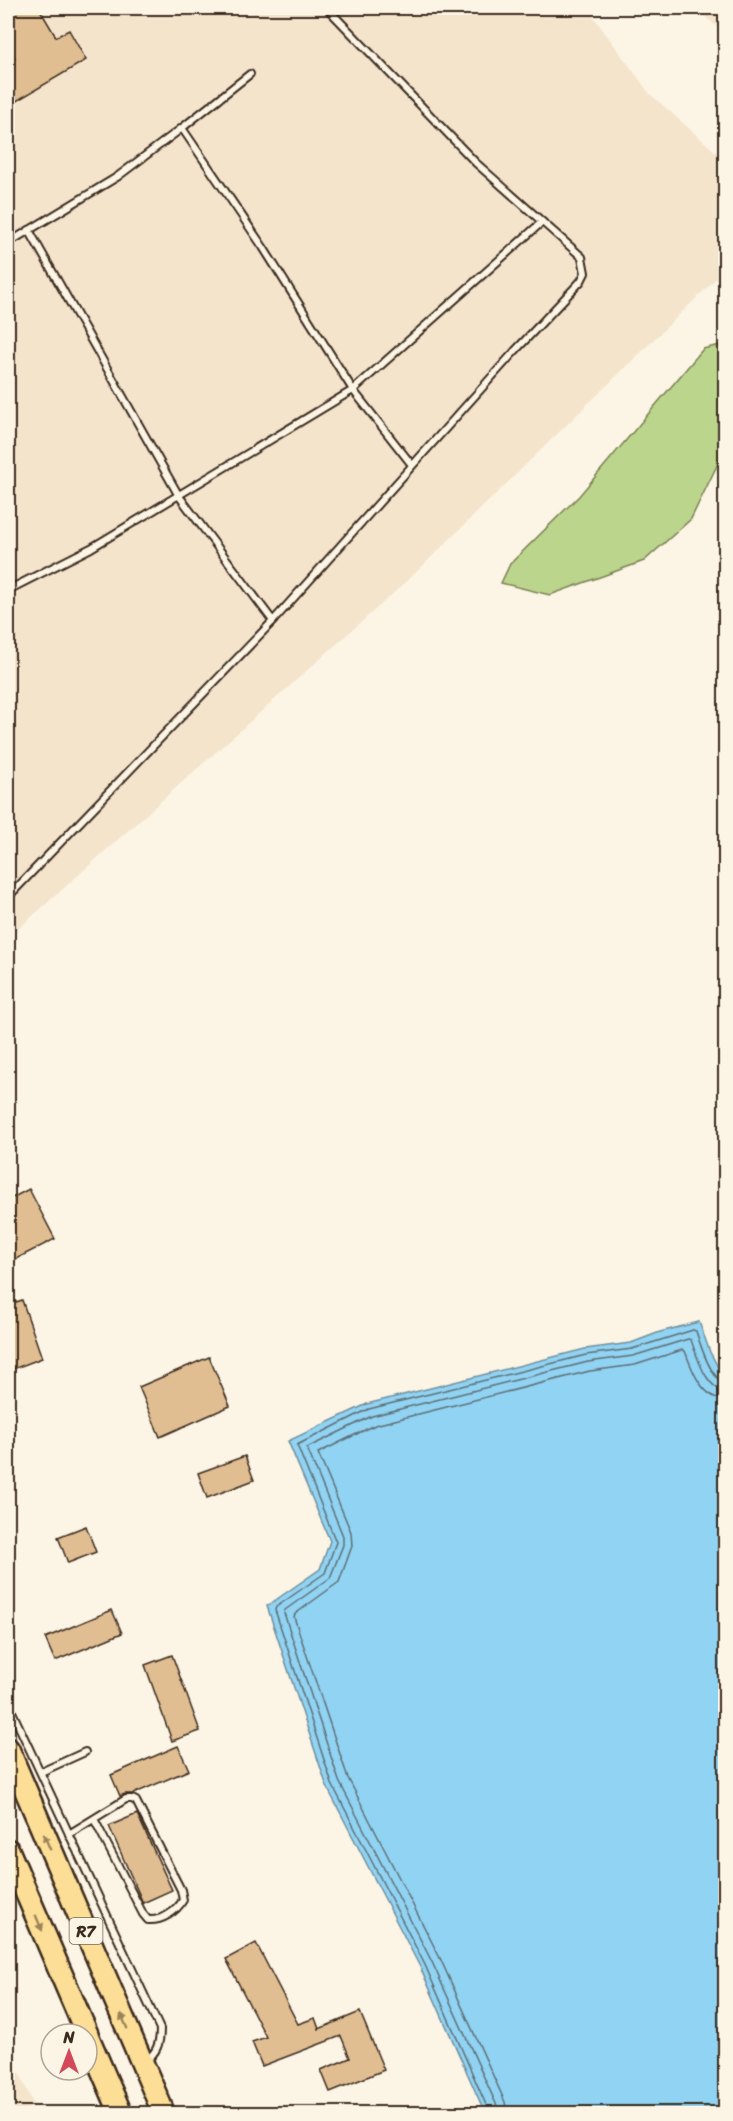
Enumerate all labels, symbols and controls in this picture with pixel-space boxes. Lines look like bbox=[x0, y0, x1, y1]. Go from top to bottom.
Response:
one-way arrow bbox=[42, 1833, 51, 1851]
one-way arrow bbox=[35, 1914, 44, 1932]
road number: R7 bbox=[70, 1918, 103, 1944]
one-way arrow bbox=[119, 2012, 128, 2030]
north arrow bbox=[39, 2022, 99, 2082]
text: N bbox=[62, 2023, 75, 2052]

